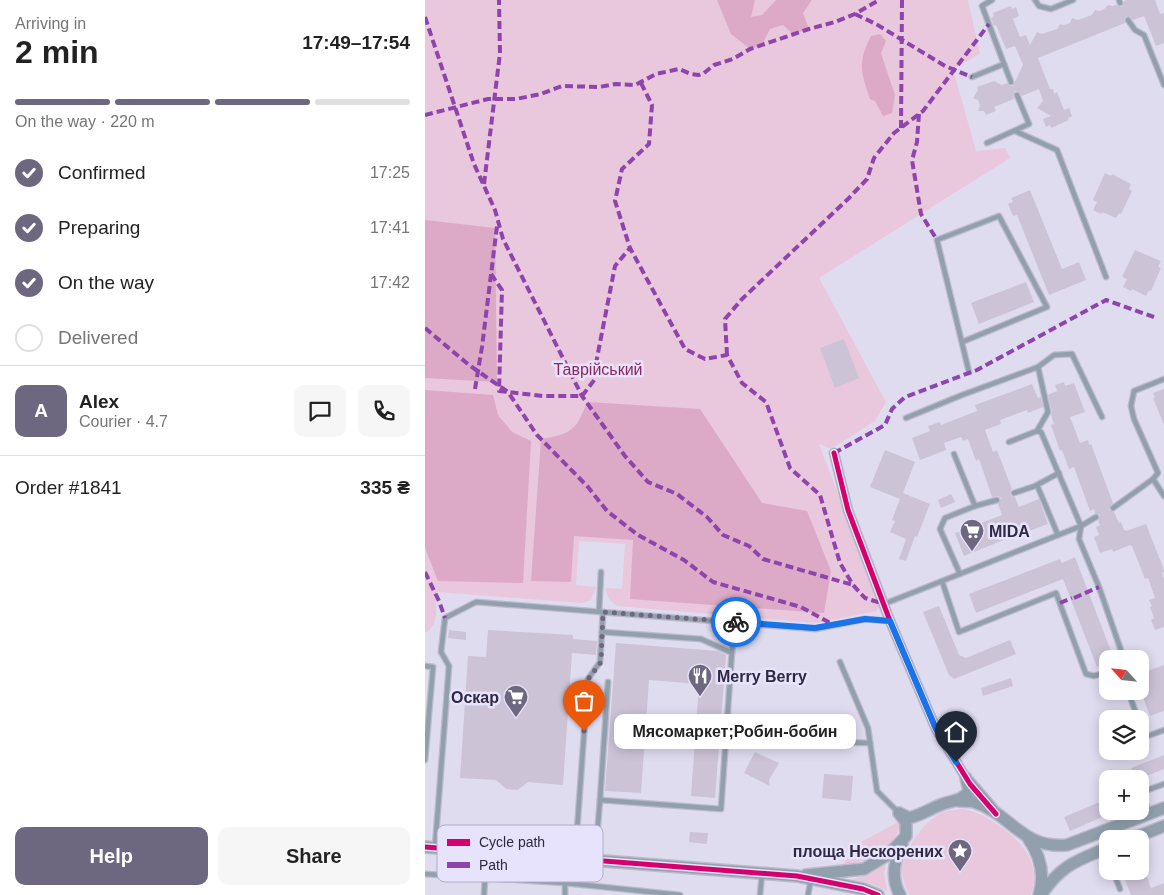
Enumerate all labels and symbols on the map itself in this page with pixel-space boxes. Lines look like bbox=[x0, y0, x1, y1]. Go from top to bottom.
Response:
park label: Таврійський bbox=[553, 361, 643, 378]
supermarket icon: MIDA bbox=[959, 518, 985, 552]
place label: MIDA bbox=[989, 523, 1030, 540]
courier bbox=[711, 597, 761, 647]
north arrow bbox=[1099, 650, 1149, 700]
restaurant icon: Merry Berry bbox=[687, 663, 713, 697]
place label: Merry Berry bbox=[717, 668, 807, 685]
pin bbox=[563, 680, 605, 731]
supermarket icon: Оскар bbox=[503, 684, 529, 718]
place label: Оскар bbox=[451, 689, 499, 706]
pin bbox=[935, 711, 977, 762]
callout: Мясомаркет;Робин-бобин bbox=[614, 714, 857, 748]
legend bbox=[437, 825, 603, 882]
text: Cycle path bbox=[479, 834, 545, 850]
place icon: площа Нескорених bbox=[947, 838, 973, 872]
place label: площа Нескорених bbox=[793, 843, 943, 860]
text: Path bbox=[479, 857, 508, 873]

